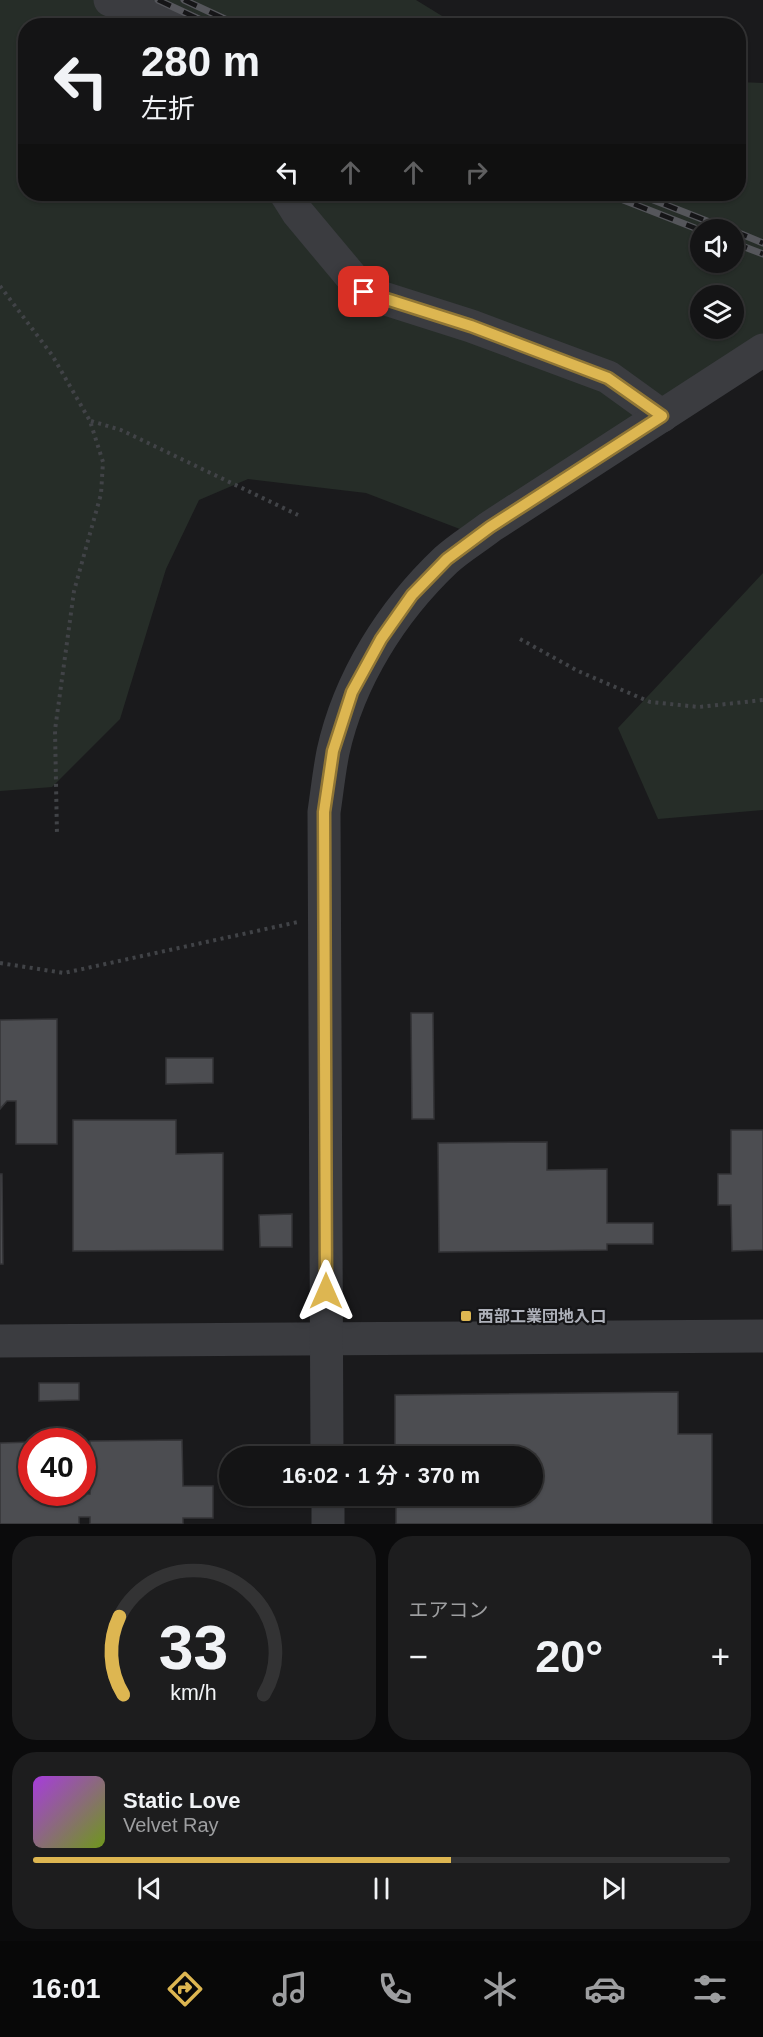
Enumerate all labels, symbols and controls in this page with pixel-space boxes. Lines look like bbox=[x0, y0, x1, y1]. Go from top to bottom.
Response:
text: 280 m bbox=[141, 38, 260, 85]
icon: left bbox=[42, 42, 120, 120]
text: 左折 bbox=[141, 94, 195, 124]
icon: left bbox=[271, 156, 304, 189]
icon: ahead bbox=[334, 156, 367, 189]
icon: ahead bbox=[397, 156, 430, 189]
icon: right bbox=[460, 156, 493, 189]
map controls bbox=[690, 219, 744, 339]
button: sound bbox=[690, 219, 744, 273]
pin bbox=[338, 266, 389, 317]
icon: arrive bbox=[347, 275, 380, 308]
button: layers bbox=[690, 285, 744, 339]
position arrow bbox=[294, 1259, 358, 1323]
place label: 西部工業団地入口 bbox=[478, 1308, 606, 1325]
marker: 西部工業団地入口 bbox=[459, 1309, 473, 1323]
speed limit sign: 40 bbox=[18, 1428, 96, 1506]
text: 16:02 · 1 分 · 370 m bbox=[282, 1463, 480, 1488]
text: エアコン bbox=[409, 1599, 489, 1621]
text: 33 bbox=[159, 1613, 228, 1682]
text: 20° bbox=[535, 1631, 603, 1682]
text: − bbox=[409, 1638, 428, 1675]
text: + bbox=[711, 1638, 730, 1675]
text: km/h bbox=[171, 1681, 217, 1705]
text: Static Love bbox=[123, 1788, 240, 1813]
text: Velvet Ray bbox=[123, 1814, 219, 1836]
icon: previous bbox=[133, 1872, 166, 1905]
icon: pause bbox=[365, 1872, 398, 1905]
icon: next bbox=[597, 1872, 630, 1905]
icon: directions bbox=[164, 1968, 206, 2010]
icon: music bbox=[269, 1968, 311, 2010]
icon: phone bbox=[374, 1968, 416, 2010]
icon: climate bbox=[479, 1968, 521, 2010]
icon: car bbox=[584, 1968, 626, 2010]
icon: filters bbox=[689, 1968, 731, 2010]
text: 16:01 bbox=[32, 1974, 101, 2004]

